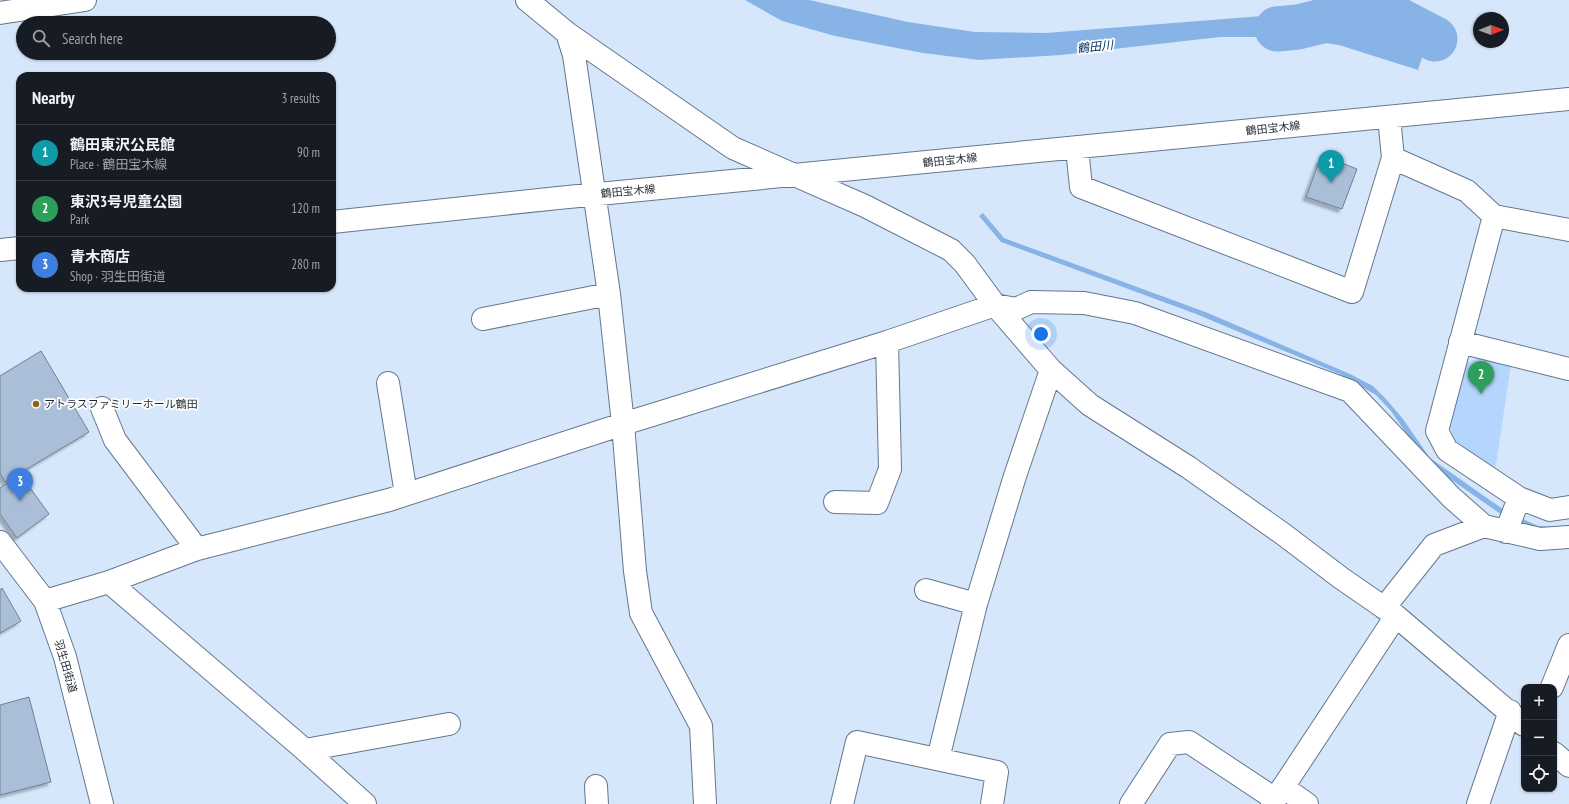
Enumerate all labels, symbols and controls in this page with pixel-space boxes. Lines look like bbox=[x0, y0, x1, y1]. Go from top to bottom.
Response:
north arrow bbox=[1473, 12, 1509, 48]
search box bbox=[16, 16, 336, 60]
icon: search bbox=[30, 27, 52, 49]
text: Search here bbox=[62, 29, 123, 48]
water label: 鶴田川 bbox=[1076, 37, 1116, 56]
text: Nearby bbox=[32, 87, 75, 109]
text: 3 results bbox=[281, 90, 320, 107]
street label: 鶴田宝木線 bbox=[1245, 118, 1301, 138]
text: 鶴田東沢公民館 bbox=[70, 135, 175, 154]
text: 1 bbox=[42, 144, 48, 161]
text: 90 m bbox=[297, 144, 320, 161]
street label: 鶴田宝木線 bbox=[922, 150, 978, 170]
pin: 1 bbox=[1318, 150, 1344, 183]
text: Place · 鶴田宝木線 bbox=[70, 156, 167, 173]
street label: 鶴田宝木線 bbox=[600, 182, 656, 200]
text: 東沢3号児童公園 bbox=[70, 192, 182, 211]
text: 2 bbox=[42, 200, 48, 217]
text: 120 m bbox=[291, 200, 320, 217]
text: Park bbox=[70, 211, 89, 228]
text: 青木商店 bbox=[70, 247, 130, 266]
text: 3 bbox=[42, 256, 48, 273]
text: 280 m bbox=[291, 256, 320, 273]
text: Shop · 羽生田街道 bbox=[70, 268, 166, 285]
your location bbox=[1031, 324, 1051, 344]
pin: 2 bbox=[1468, 361, 1494, 394]
place label: アトラスファミリーホール鶴田 bbox=[44, 397, 198, 411]
marker: アトラスファミリーホール鶴田 bbox=[31, 399, 41, 409]
pin: 3 bbox=[7, 468, 33, 501]
street label: 羽生田街道 bbox=[52, 638, 80, 694]
map controls bbox=[1521, 684, 1557, 792]
button: + bbox=[1521, 684, 1557, 720]
button: − bbox=[1521, 720, 1557, 756]
button: locate bbox=[1521, 756, 1557, 792]

